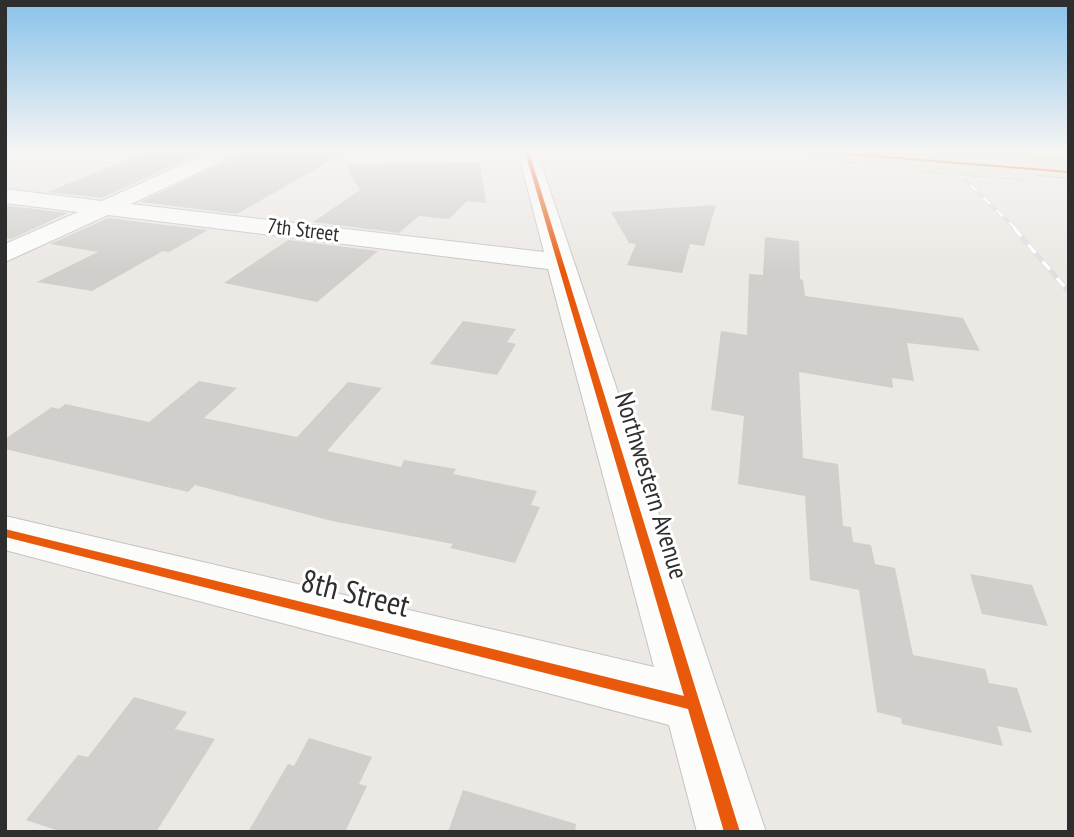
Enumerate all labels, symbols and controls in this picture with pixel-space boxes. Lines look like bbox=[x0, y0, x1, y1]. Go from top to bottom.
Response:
street label: 7th Street bbox=[266, 214, 340, 248]
street label: Northwestern Avenue bbox=[607, 389, 693, 583]
street label: 8th Street bbox=[297, 563, 413, 627]

